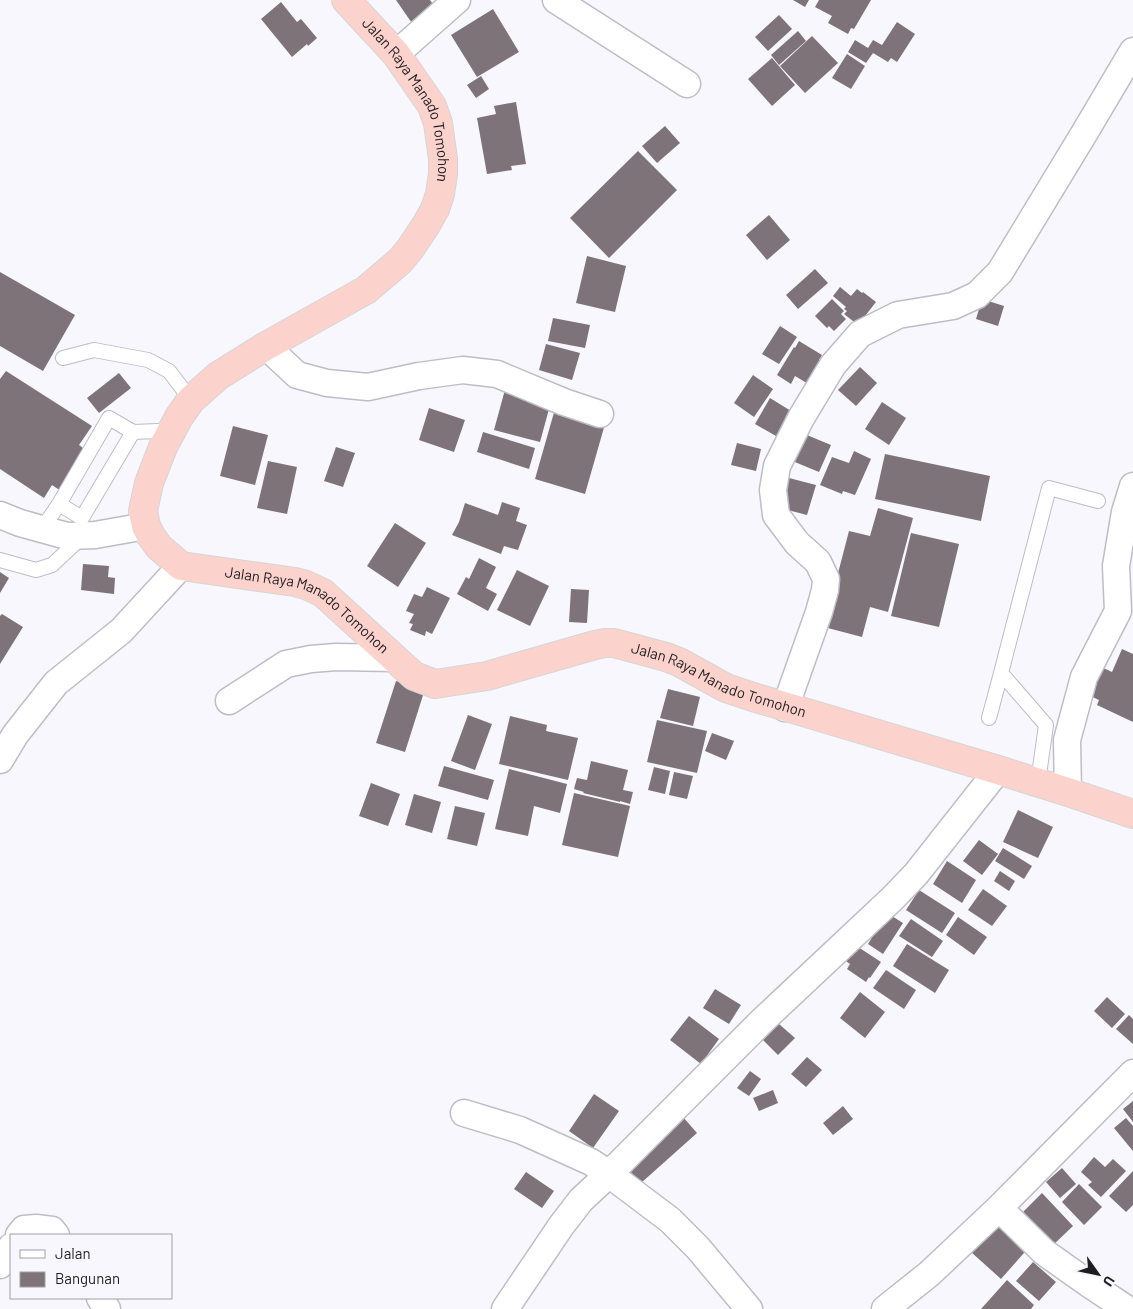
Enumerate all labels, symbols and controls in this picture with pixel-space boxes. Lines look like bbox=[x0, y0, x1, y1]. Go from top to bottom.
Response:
street label: Jalan Raya Manado Tomohon bbox=[359, 13, 453, 184]
street label: Jalan Raya Manado Tomohon bbox=[224, 562, 393, 657]
street label: Jalan Raya Manado Tomohon bbox=[629, 638, 809, 720]
legend bbox=[10, 1234, 172, 1299]
text: Jalan bbox=[55, 1244, 91, 1262]
north arrow bbox=[1073, 1249, 1123, 1299]
text: Bangunan bbox=[55, 1269, 120, 1287]
text: U bbox=[1100, 1273, 1119, 1290]

